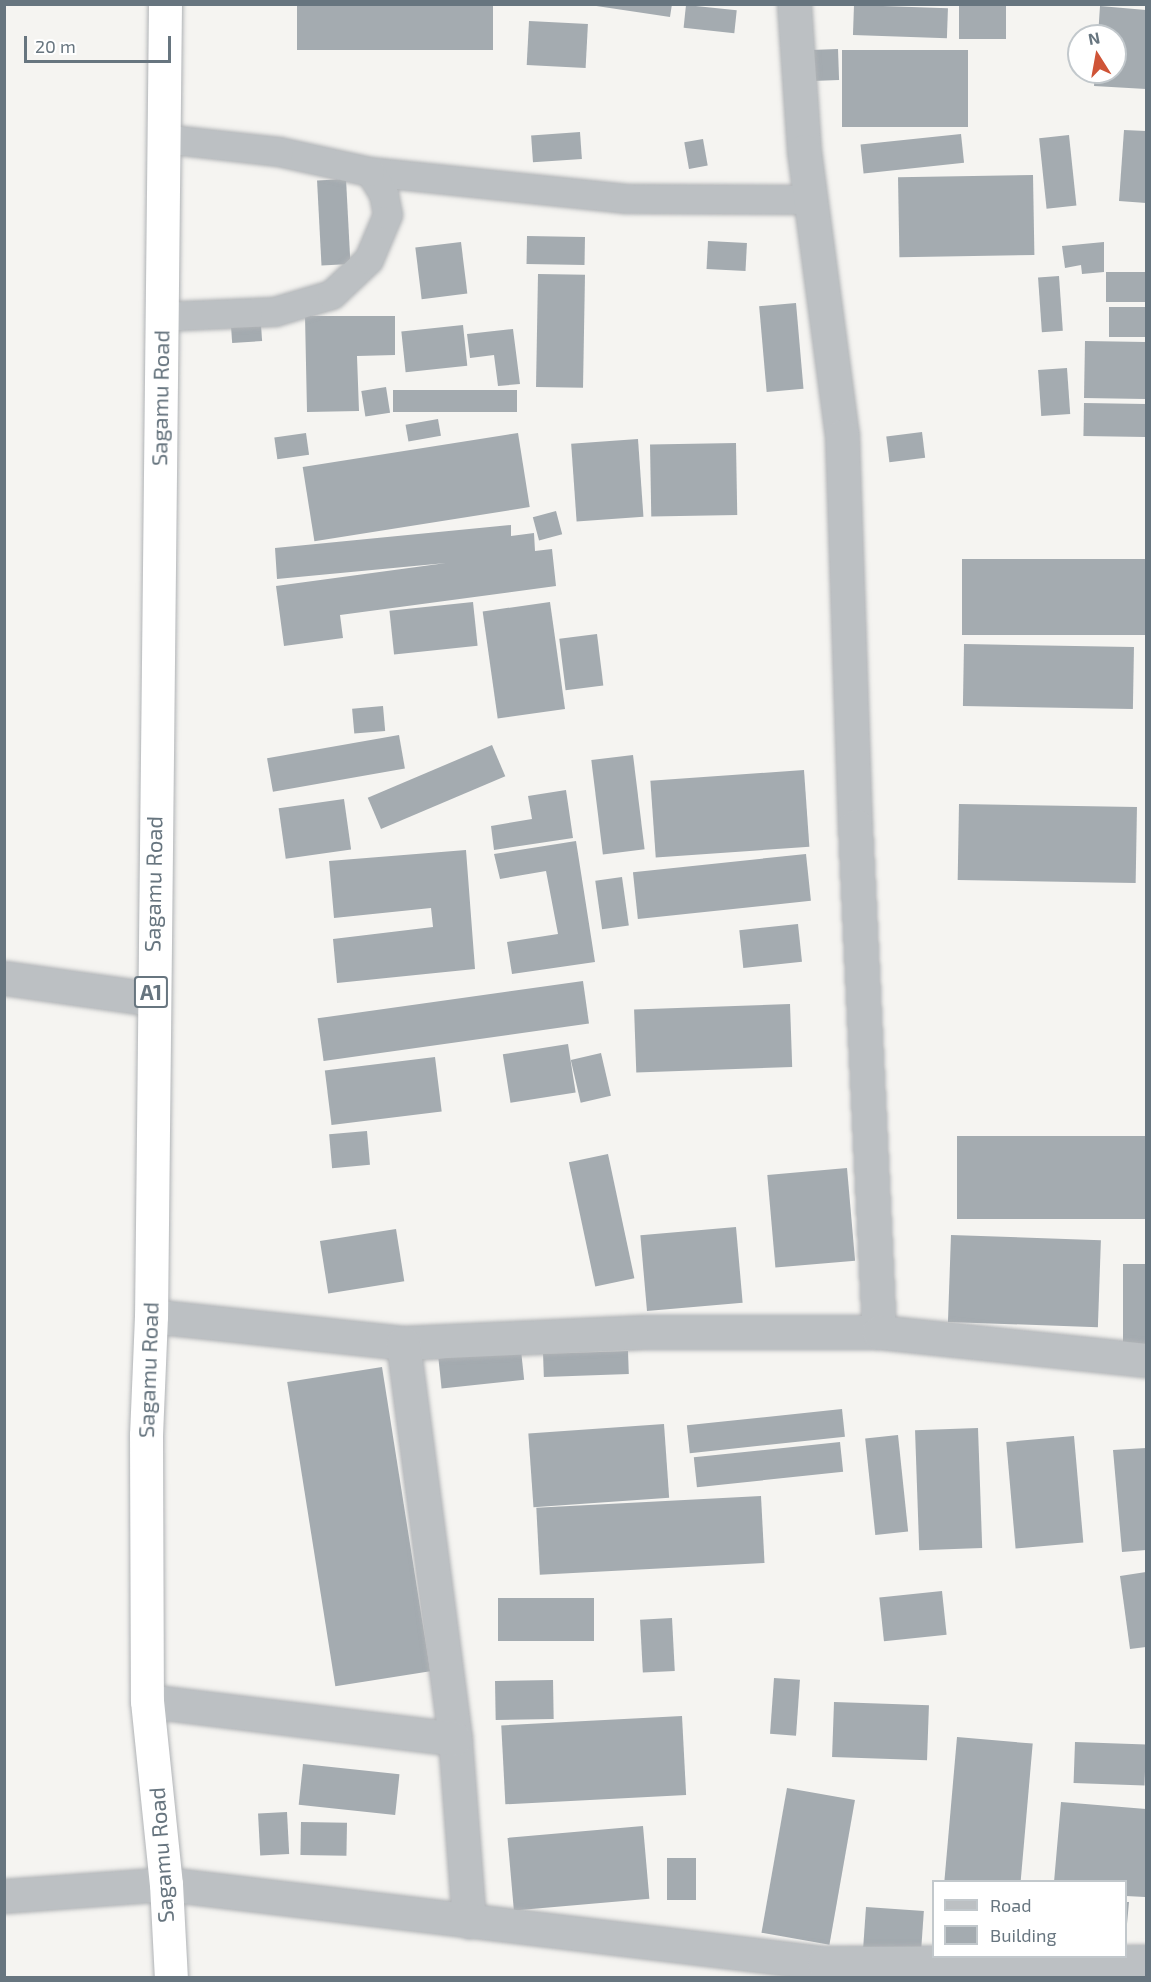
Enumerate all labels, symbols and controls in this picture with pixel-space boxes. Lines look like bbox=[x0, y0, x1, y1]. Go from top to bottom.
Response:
scale bar bbox=[27, 24, 174, 62]
north arrow bbox=[1067, 24, 1127, 84]
text: N bbox=[1086, 27, 1101, 48]
text: 20 m bbox=[35, 35, 76, 57]
street label: Sagamu Road bbox=[146, 330, 174, 466]
street label: Sagamu Road bbox=[139, 816, 167, 952]
road number: A1 bbox=[133, 974, 169, 1010]
street label: Sagamu Road bbox=[132, 1302, 164, 1438]
street label: Sagamu Road bbox=[143, 1786, 179, 1924]
legend bbox=[932, 1880, 1127, 1958]
text: Road bbox=[990, 1894, 1031, 1916]
text: Building bbox=[990, 1924, 1057, 1946]

